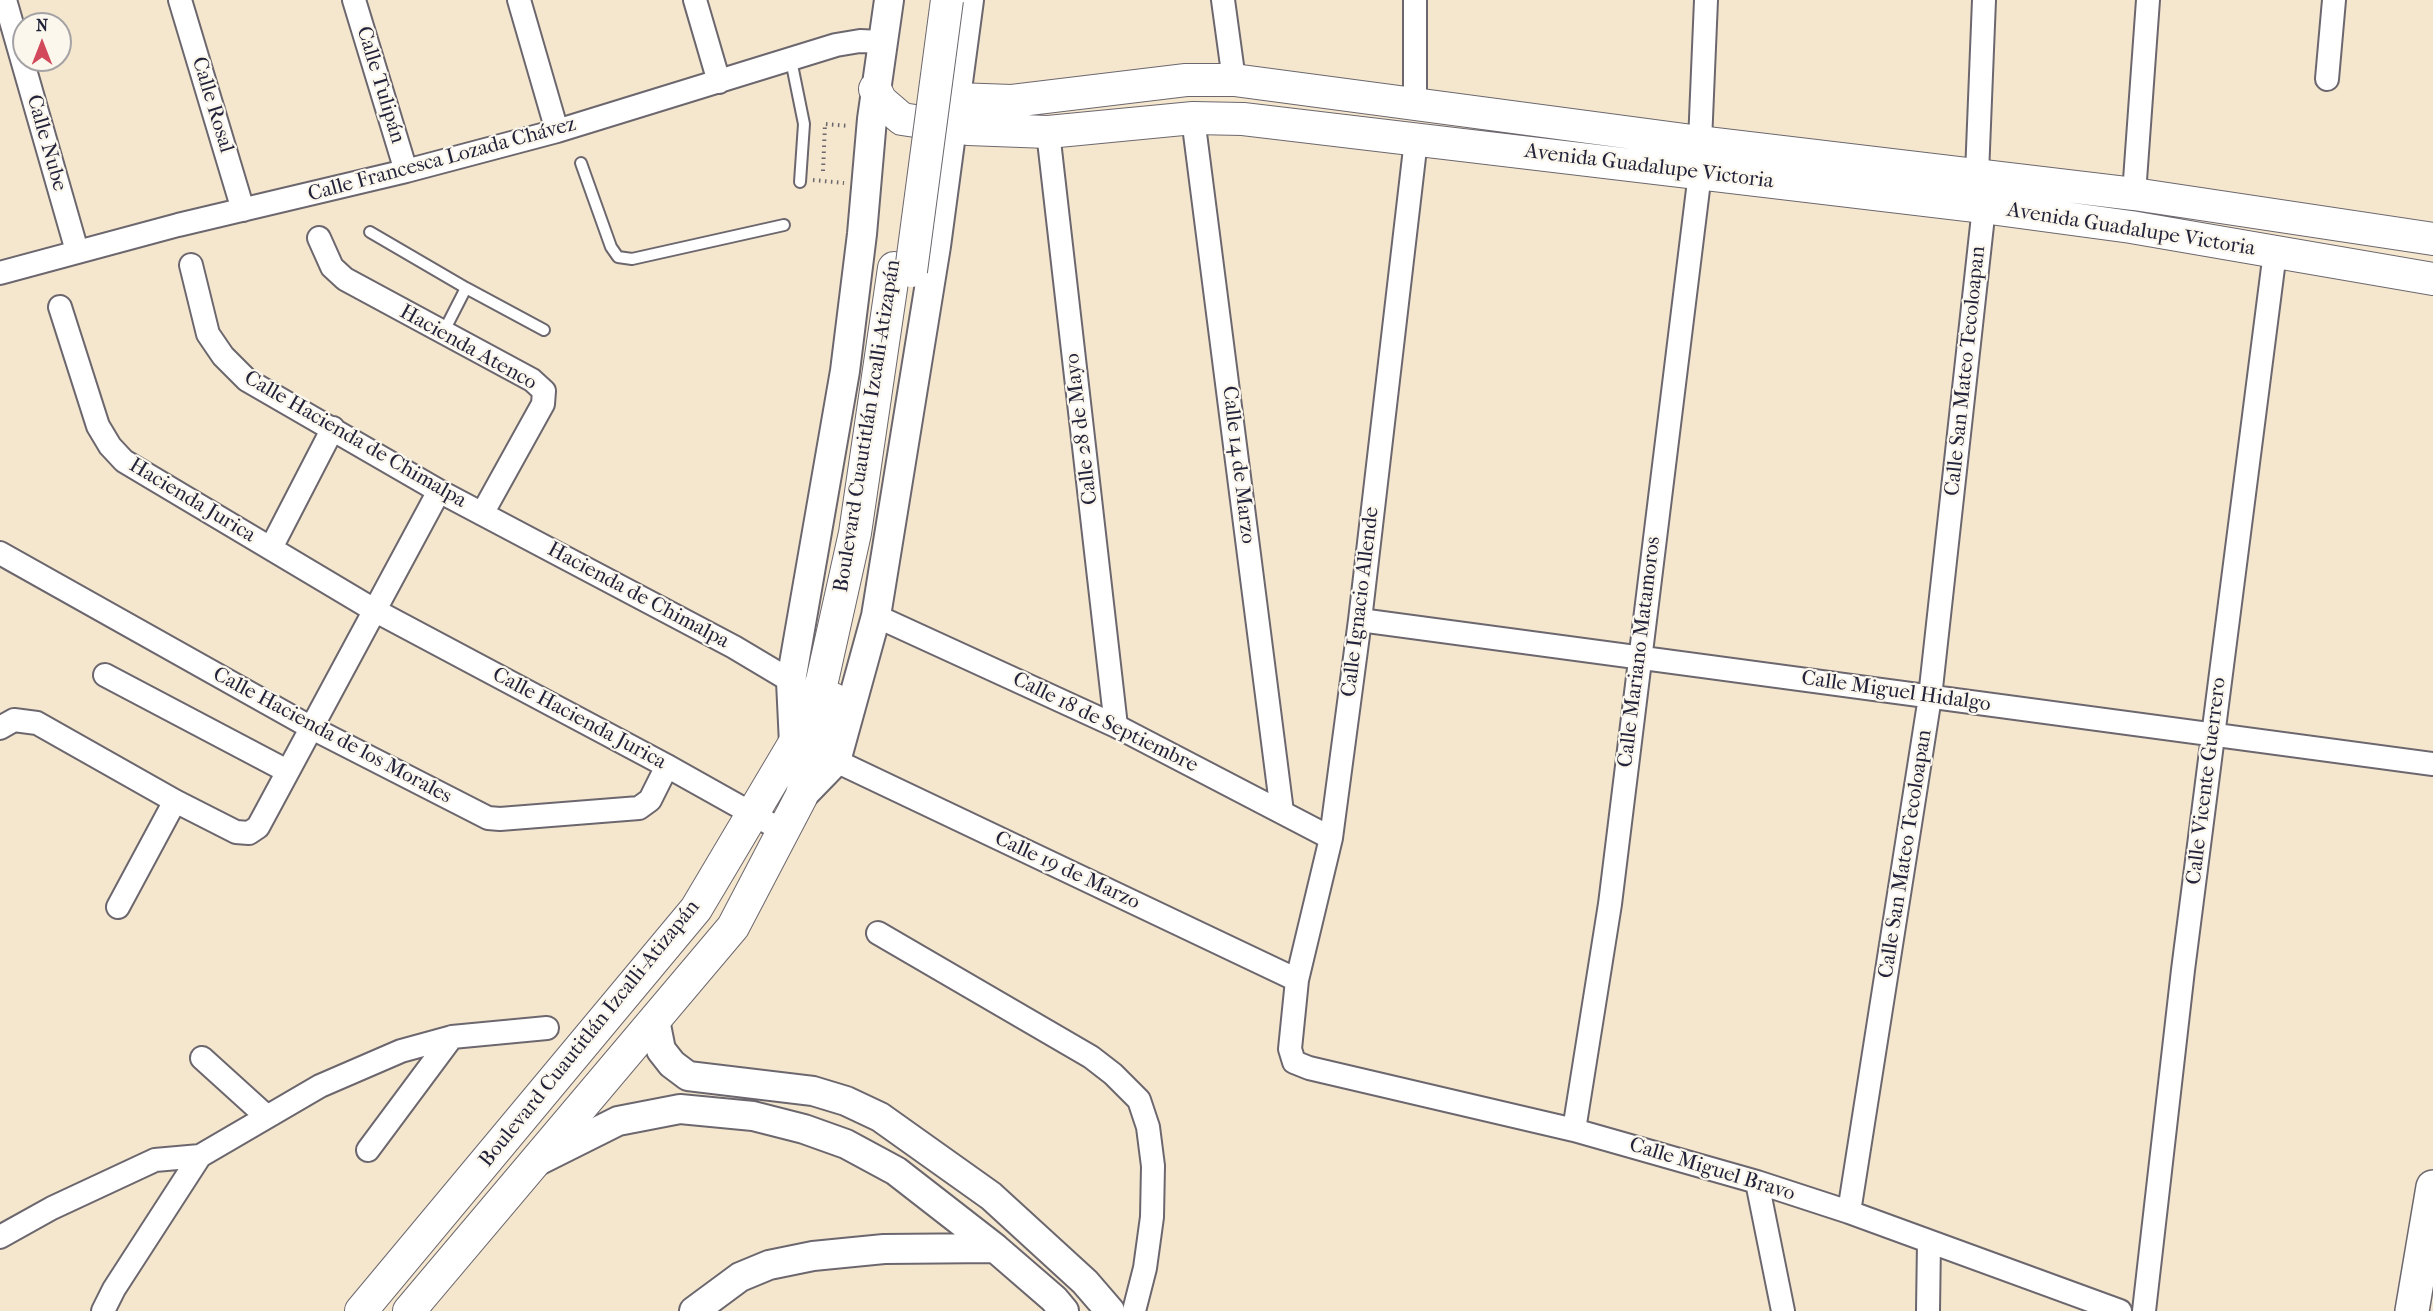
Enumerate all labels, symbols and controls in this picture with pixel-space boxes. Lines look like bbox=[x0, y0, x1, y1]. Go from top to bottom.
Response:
north arrow bbox=[12, 12, 72, 72]
text: N bbox=[36, 16, 48, 35]
street label: Calle Tulipán bbox=[350, 23, 410, 147]
street label: Calle Rosal bbox=[185, 54, 239, 156]
street label: Calle Nube bbox=[20, 92, 72, 194]
street label: Calle Francesca Lozada Chávez bbox=[305, 112, 579, 208]
street label: Avenida Guadalupe Victoria bbox=[1523, 139, 1775, 195]
street label: Avenida Guadalupe Victoria bbox=[2005, 198, 2257, 262]
street label: Calle San Mateo Tecoloapan bbox=[1940, 245, 1992, 497]
street label: Boulevard Cuautitlán Izcalli-Atizapán bbox=[829, 258, 907, 594]
street label: Hacienda Atenco bbox=[395, 300, 541, 396]
street label: Calle 28 de Mayo bbox=[1060, 352, 1104, 506]
street label: Calle Hacienda de Chimalpa bbox=[239, 366, 471, 514]
street label: Calle 14 de Marzo bbox=[1216, 385, 1260, 545]
street label: Hacienda Jurica bbox=[124, 453, 260, 549]
street label: Calle Ignacio Allende bbox=[1337, 506, 1385, 698]
street label: Calle Mariano Matamoros bbox=[1613, 535, 1667, 769]
street label: Hacienda de Chimalpa bbox=[543, 537, 733, 655]
street label: Calle Hacienda de los Morales bbox=[208, 662, 456, 810]
street label: Calle Hacienda Jurica bbox=[488, 662, 670, 776]
street label: Calle Miguel Hidalgo bbox=[1800, 666, 1992, 718]
street label: Calle 18 de Septiembre bbox=[1008, 667, 1202, 779]
street label: Calle Vicente Guerrero bbox=[2182, 676, 2232, 886]
street label: Calle San Mateo Tecoloapan bbox=[1874, 728, 1938, 980]
street label: Calle 19 de Marzo bbox=[990, 826, 1144, 916]
street label: Boulevard Cuautitlán Izcalli-Atizapán bbox=[474, 895, 706, 1173]
street label: Calle Miguel Bravo bbox=[1626, 1133, 1798, 1207]

